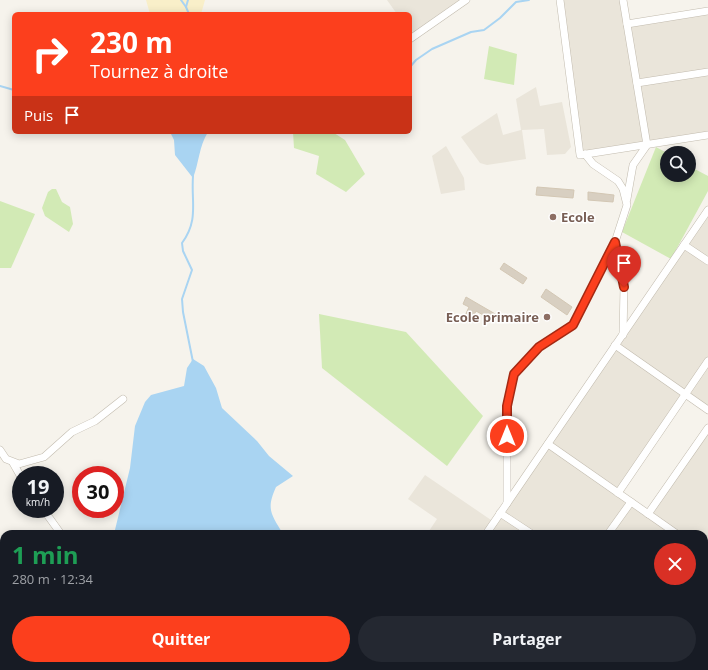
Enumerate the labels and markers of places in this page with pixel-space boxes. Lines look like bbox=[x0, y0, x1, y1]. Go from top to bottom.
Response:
place label: Ecole bbox=[561, 208, 595, 226]
marker: Ecole bbox=[548, 212, 558, 222]
pin bbox=[607, 246, 641, 287]
place label: Ecole primaire bbox=[446, 308, 539, 326]
marker: Ecole primaire bbox=[542, 312, 552, 322]

